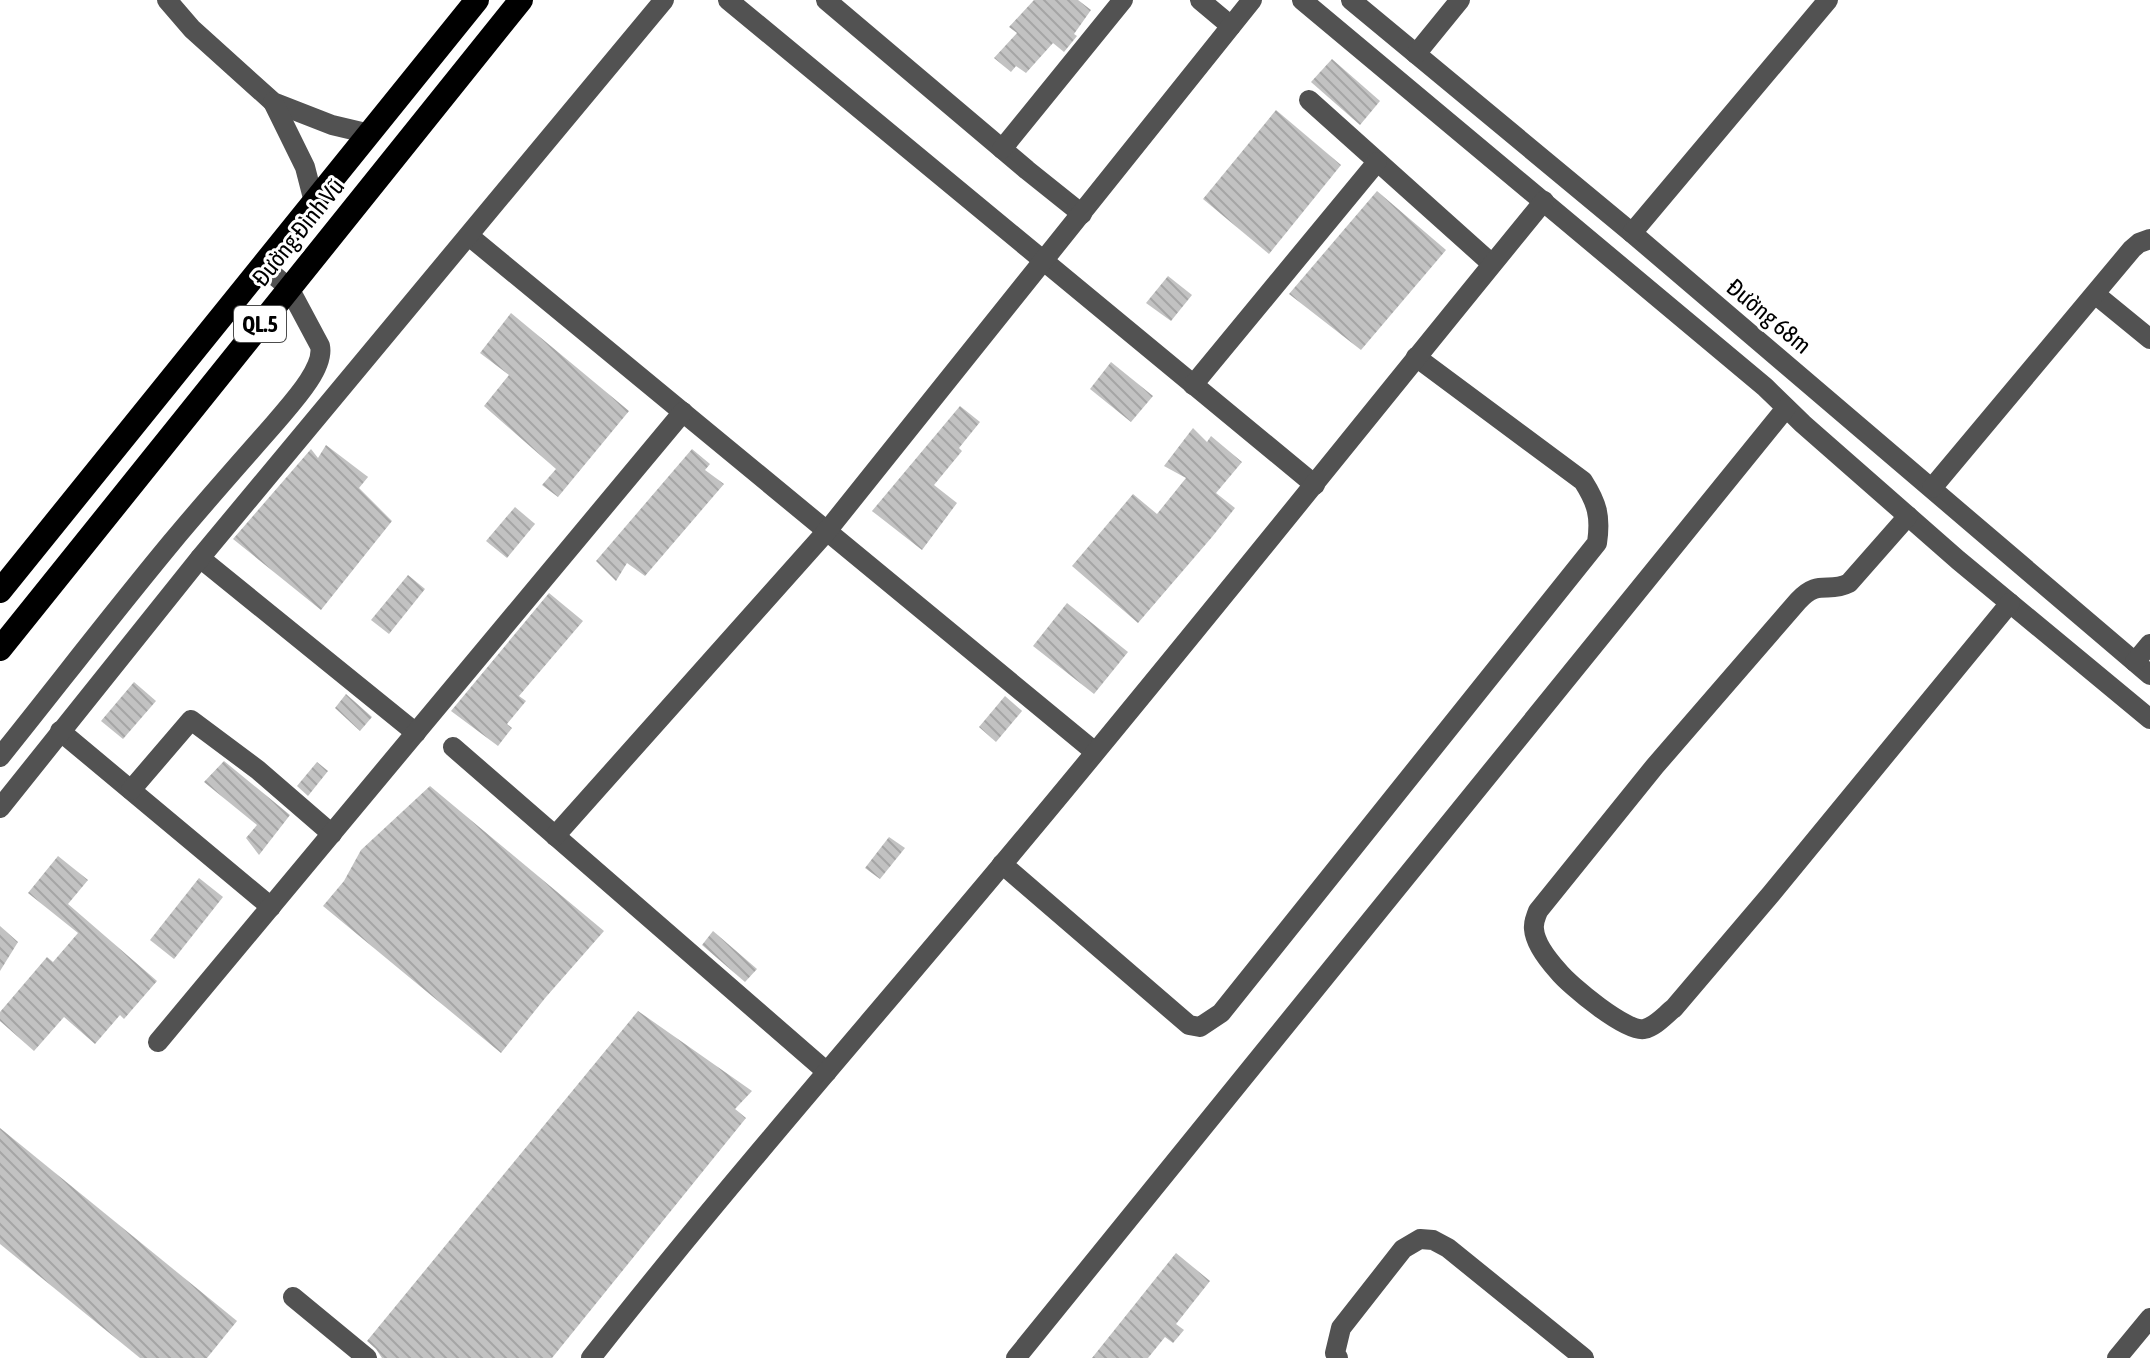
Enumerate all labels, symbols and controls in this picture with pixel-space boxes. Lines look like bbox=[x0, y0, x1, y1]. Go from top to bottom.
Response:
street label: Đường Đình Vũ bbox=[247, 173, 349, 291]
street label: Đường 68m bbox=[1721, 273, 1817, 359]
road number: QL.5 bbox=[234, 306, 286, 342]

